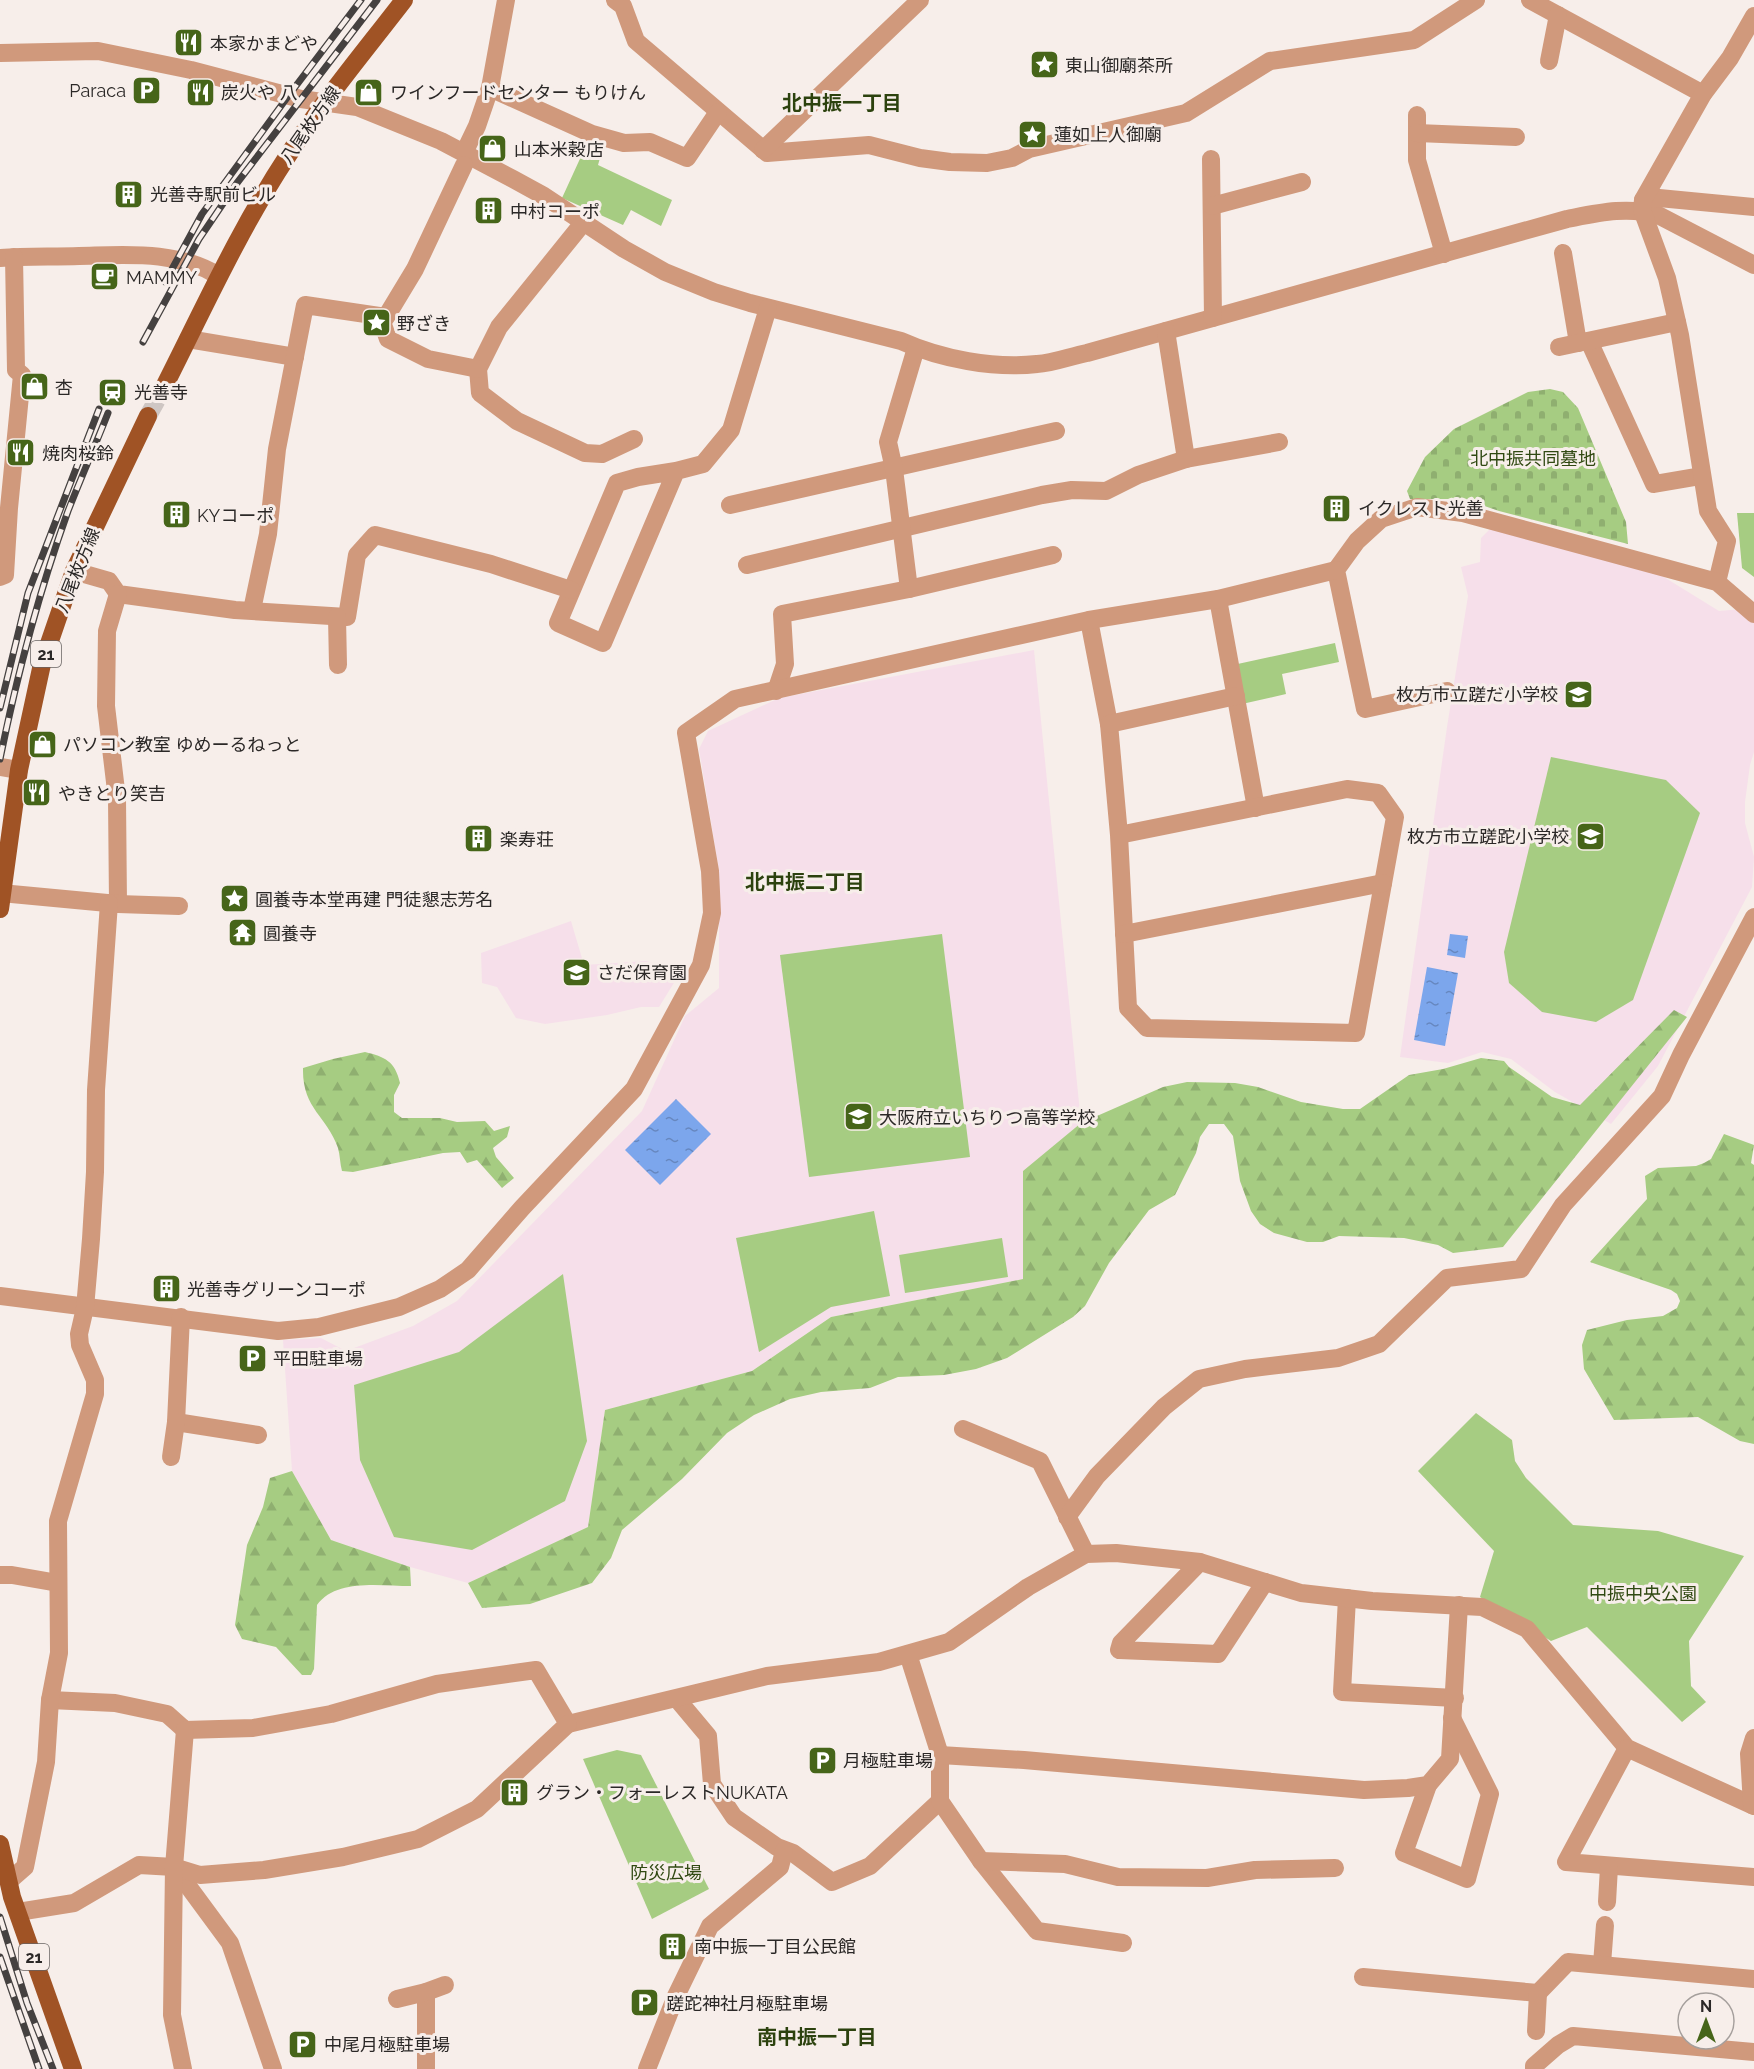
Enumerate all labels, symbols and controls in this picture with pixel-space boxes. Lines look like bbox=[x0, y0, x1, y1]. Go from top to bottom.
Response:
restaurant icon: 本家かまどや bbox=[173, 27, 205, 59]
place label: 本家かまどや bbox=[210, 33, 318, 54]
place icon: 東山御廟茶所 bbox=[1028, 49, 1060, 81]
place label: 東山御廟茶所 bbox=[1065, 55, 1173, 76]
parking icon: Paraca bbox=[131, 74, 163, 106]
restaurant icon: 炭火や 八 bbox=[184, 76, 216, 108]
shop icon: ワインフードセンター もりけん bbox=[353, 76, 385, 108]
place label: Paraca bbox=[69, 80, 126, 101]
place label: 炭火や 八 bbox=[221, 82, 298, 103]
street label: 八尾枚方線 bbox=[276, 82, 344, 168]
place label: ワインフードセンター もりけん bbox=[390, 82, 646, 103]
district label: 北中振一丁目 bbox=[782, 91, 902, 115]
place icon: 蓮如上人御廟 bbox=[1017, 118, 1049, 150]
place label: 蓮如上人御廟 bbox=[1054, 124, 1162, 145]
shop icon: 山本米穀店 bbox=[477, 133, 509, 165]
place label: 山本米穀店 bbox=[514, 139, 604, 160]
building icon: 光善寺駅前ビル bbox=[113, 178, 145, 210]
place label: 光善寺駅前ビル bbox=[150, 184, 276, 205]
building icon: 中村コーポ bbox=[473, 195, 505, 227]
place label: 中村コーポ bbox=[510, 201, 600, 222]
cafe icon: MAMMY bbox=[89, 261, 121, 293]
place label: MAMMY bbox=[126, 267, 198, 288]
place icon: 野ざき bbox=[360, 307, 392, 339]
place label: 野ざき bbox=[397, 313, 451, 334]
shop icon: 杏 bbox=[18, 371, 50, 403]
station icon: 光善寺 bbox=[97, 376, 129, 408]
place label: 杏 bbox=[55, 377, 73, 398]
place label: 光善寺 bbox=[134, 382, 188, 403]
restaurant icon: 焼肉桜鈴 bbox=[5, 437, 37, 469]
place label: 焼肉桜鈴 bbox=[42, 443, 114, 464]
park label: 北中振共同墓地 bbox=[1470, 448, 1596, 469]
building icon: イクレスト光善 bbox=[1321, 492, 1353, 524]
place label: イクレスト光善 bbox=[1358, 498, 1484, 519]
building icon: KYコーポ bbox=[160, 499, 192, 531]
place label: KYコーポ bbox=[197, 505, 274, 526]
street label: 八尾枚方線 bbox=[50, 524, 104, 616]
road number: 21 bbox=[31, 641, 61, 667]
school or university icon: 枚方市立蹉だ小学校 bbox=[1563, 678, 1595, 710]
place label: 枚方市立蹉だ小学校 bbox=[1396, 684, 1558, 705]
shop icon: パソコン教室 ゆめーるねっと bbox=[26, 728, 58, 760]
place label: パソコン教室 ゆめーるねっと bbox=[63, 734, 302, 755]
restaurant icon: やきとり笑吉 bbox=[21, 777, 53, 809]
place label: やきとり笑吉 bbox=[58, 783, 166, 804]
school or university icon: 枚方市立蹉跎小学校 bbox=[1574, 820, 1606, 852]
building icon: 楽寿荘 bbox=[463, 823, 495, 855]
place label: 枚方市立蹉跎小学校 bbox=[1407, 826, 1569, 847]
place label: 楽寿荘 bbox=[500, 829, 554, 850]
district label: 北中振二丁目 bbox=[745, 870, 865, 894]
place icon: 圓養寺本堂再建 門徒懇志芳名 bbox=[218, 883, 250, 915]
place label: 圓養寺本堂再建 門徒懇志芳名 bbox=[255, 889, 494, 910]
temple icon: 圓養寺 bbox=[226, 917, 258, 949]
place label: 圓養寺 bbox=[263, 923, 317, 944]
school or university icon: さだ保育園 bbox=[560, 956, 592, 988]
place label: さだ保育園 bbox=[597, 962, 687, 983]
school or university icon: 大阪府立いちりつ高等学校 bbox=[842, 1101, 874, 1133]
place label: 大阪府立いちりつ高等学校 bbox=[879, 1107, 1095, 1128]
building icon: 光善寺グリーンコーポ bbox=[150, 1273, 182, 1305]
place label: 光善寺グリーンコーポ bbox=[187, 1279, 366, 1300]
parking icon: 平田駐車場 bbox=[236, 1342, 268, 1374]
place label: 平田駐車場 bbox=[273, 1348, 363, 1369]
park label: 中振中央公園 bbox=[1589, 1583, 1697, 1604]
parking icon: 月極駐車場 bbox=[806, 1744, 838, 1776]
place label: 月極駐車場 bbox=[843, 1750, 933, 1771]
building icon: グラン・フォーレストNUKATA bbox=[499, 1776, 531, 1808]
place label: グラン・フォーレストNUKATA bbox=[536, 1782, 788, 1803]
park label: 防災広場 bbox=[630, 1862, 702, 1883]
building icon: 南中振一丁目公民館 bbox=[657, 1930, 689, 1962]
place label: 南中振一丁目公民館 bbox=[694, 1936, 856, 1957]
road number: 21 bbox=[19, 1944, 49, 1970]
parking icon: 蹉跎神社月極駐車場 bbox=[629, 1987, 661, 2019]
north arrow bbox=[1676, 1991, 1736, 2051]
place label: 蹉跎神社月極駐車場 bbox=[666, 1993, 828, 2014]
text: N bbox=[1700, 1997, 1712, 2016]
district label: 南中振一丁目 bbox=[757, 2025, 877, 2049]
parking icon: 中尾月極駐車場 bbox=[287, 2028, 319, 2060]
place label: 中尾月極駐車場 bbox=[324, 2034, 450, 2055]

